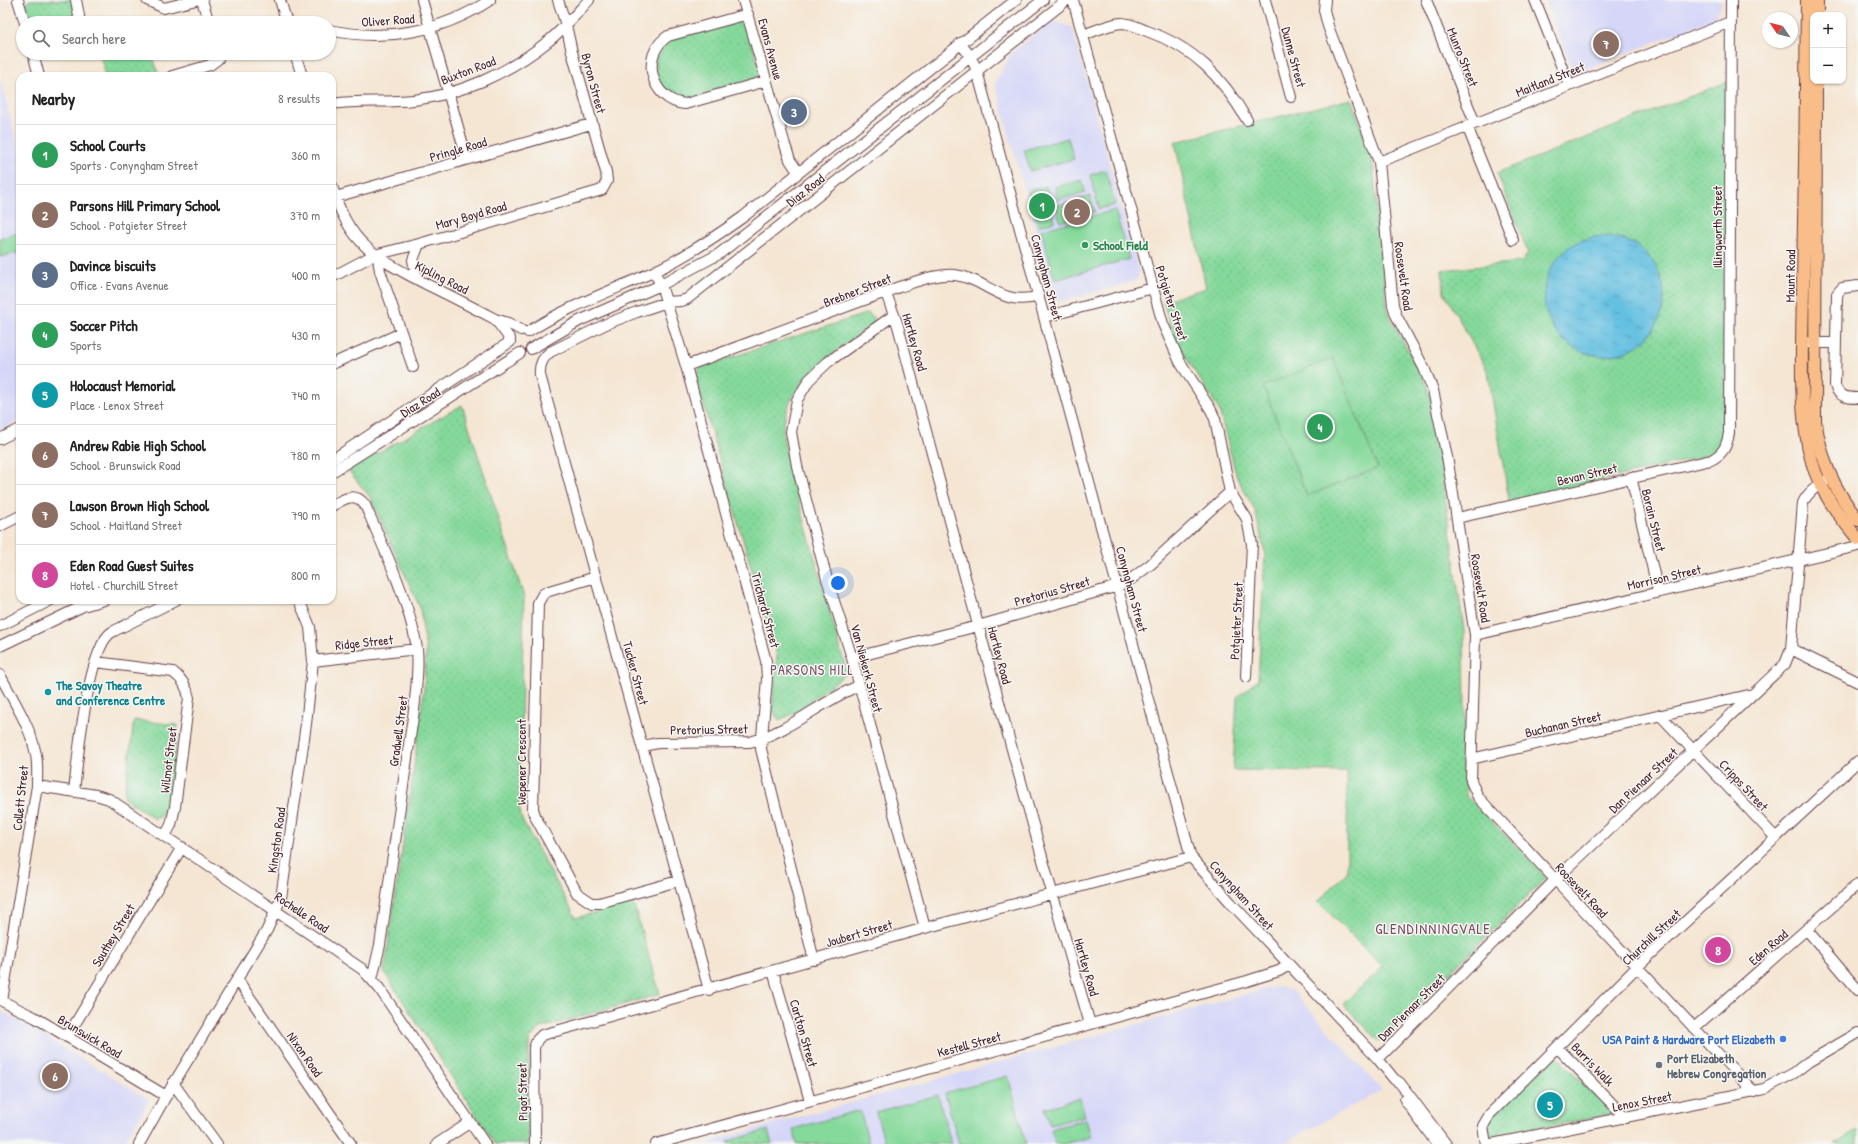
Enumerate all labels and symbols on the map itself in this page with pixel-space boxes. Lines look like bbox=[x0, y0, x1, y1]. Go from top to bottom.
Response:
street label: Oliver Road bbox=[361, 9, 415, 31]
north arrow bbox=[1762, 12, 1798, 48]
street label: Evans Avenue bbox=[754, 16, 788, 82]
street label: Dunne Street bbox=[1277, 25, 1311, 90]
street label: Munro Street bbox=[1443, 25, 1483, 90]
pin: 7 bbox=[1593, 29, 1619, 59]
street label: Buxton Road bbox=[438, 51, 498, 89]
street label: Byron Street bbox=[577, 51, 611, 116]
street label: Maitland Street bbox=[1513, 57, 1588, 101]
pin: 3 bbox=[781, 97, 807, 127]
street label: Pringle Road bbox=[427, 132, 489, 166]
street label: Diaz Road bbox=[782, 169, 828, 211]
street label: Illingworth Street bbox=[1708, 185, 1726, 268]
pin: 1 bbox=[1029, 191, 1055, 221]
street label: Mary Boyd Road bbox=[433, 196, 509, 234]
pin: 2 bbox=[1064, 197, 1090, 227]
street label: Conyngham Street bbox=[1027, 232, 1067, 322]
place label: School Field bbox=[1093, 236, 1149, 254]
marker: School Field bbox=[1080, 240, 1090, 250]
street label: Roosevelt Road bbox=[1390, 240, 1418, 312]
street label: Mount Road bbox=[1781, 249, 1799, 303]
street label: Kipling Road bbox=[412, 256, 472, 298]
street label: Potgieter Street bbox=[1151, 263, 1193, 343]
street label: Brebner Street bbox=[820, 269, 894, 311]
street label: Hartley Road bbox=[898, 311, 932, 373]
street label: Diaz Road bbox=[397, 383, 443, 421]
pin: 4 bbox=[1307, 412, 1333, 442]
street label: Bevan Street bbox=[1555, 458, 1619, 490]
street label: Borain Street bbox=[1638, 487, 1671, 554]
street label: Conyngham Street bbox=[1112, 544, 1152, 634]
street label: Roosevelt Road bbox=[1467, 552, 1495, 624]
street label: Morrison Street bbox=[1625, 560, 1703, 594]
street label: Trichardt Street bbox=[747, 570, 785, 650]
street label: Pretorius Street bbox=[1012, 572, 1092, 610]
your location bbox=[828, 573, 848, 593]
street label: Potgieter Street bbox=[1225, 581, 1247, 660]
street label: Van Niekerk Street bbox=[847, 622, 888, 715]
street label: Hartley Road bbox=[984, 624, 1016, 686]
street label: Ridge Street bbox=[334, 630, 394, 654]
street label: Tucker Street bbox=[619, 639, 653, 707]
district label: PARSONS HILL bbox=[770, 660, 854, 679]
place label: The Savoy Theatre and Conference Centre bbox=[55, 676, 166, 709]
marker: The Savoy Theatre and Conference Centre bbox=[43, 687, 53, 697]
street label: Gradwell Street bbox=[384, 694, 412, 768]
street label: Buchanan Street bbox=[1523, 706, 1603, 741]
street label: Wepener Crescent bbox=[512, 719, 530, 805]
street label: Pretorius Street bbox=[670, 719, 748, 739]
street label: Wilmot Street bbox=[155, 726, 181, 794]
street label: Dan Pienaar Street bbox=[1604, 743, 1682, 817]
street label: Cripps Street bbox=[1715, 755, 1773, 815]
street label: Collett Street bbox=[8, 764, 32, 831]
street label: Kingston Road bbox=[262, 806, 290, 874]
street label: Conyngham Street bbox=[1206, 856, 1278, 934]
street label: Roosevelt Road bbox=[1552, 859, 1612, 921]
street label: Rochelle Road bbox=[271, 887, 333, 937]
street label: Southey Street bbox=[87, 900, 139, 970]
street label: Churchill Street bbox=[1617, 904, 1685, 969]
street label: Joubert Street bbox=[824, 915, 895, 951]
district label: GLENDINNINGVALE bbox=[1375, 918, 1491, 939]
street label: Eden Road bbox=[1745, 925, 1791, 969]
pin: 8 bbox=[1705, 935, 1731, 965]
street label: Hartley Road bbox=[1070, 936, 1104, 998]
street label: Dan Pienaar Street bbox=[1373, 969, 1449, 1045]
street label: Carlton Street bbox=[786, 997, 822, 1069]
street label: Brunswick Road bbox=[55, 1010, 125, 1062]
street label: Kestell Street bbox=[935, 1027, 1003, 1061]
street label: Nixon Road bbox=[283, 1028, 327, 1080]
place label: USA Paint & Hardware Port Elizabeth bbox=[1602, 1030, 1776, 1048]
marker: USA Paint & Hardware Port Elizabeth bbox=[1778, 1034, 1788, 1044]
street label: Barris Walk bbox=[1568, 1038, 1619, 1090]
place label: Port Elizabeth Hebrew Congregation bbox=[1667, 1049, 1767, 1083]
marker: Port Elizabeth Hebrew Congregation bbox=[1654, 1060, 1664, 1070]
pin: 6 bbox=[42, 1061, 68, 1091]
street label: Pigot Street bbox=[512, 1062, 532, 1121]
street label: Lenox Street bbox=[1611, 1086, 1674, 1116]
pin: 5 bbox=[1537, 1090, 1563, 1120]

